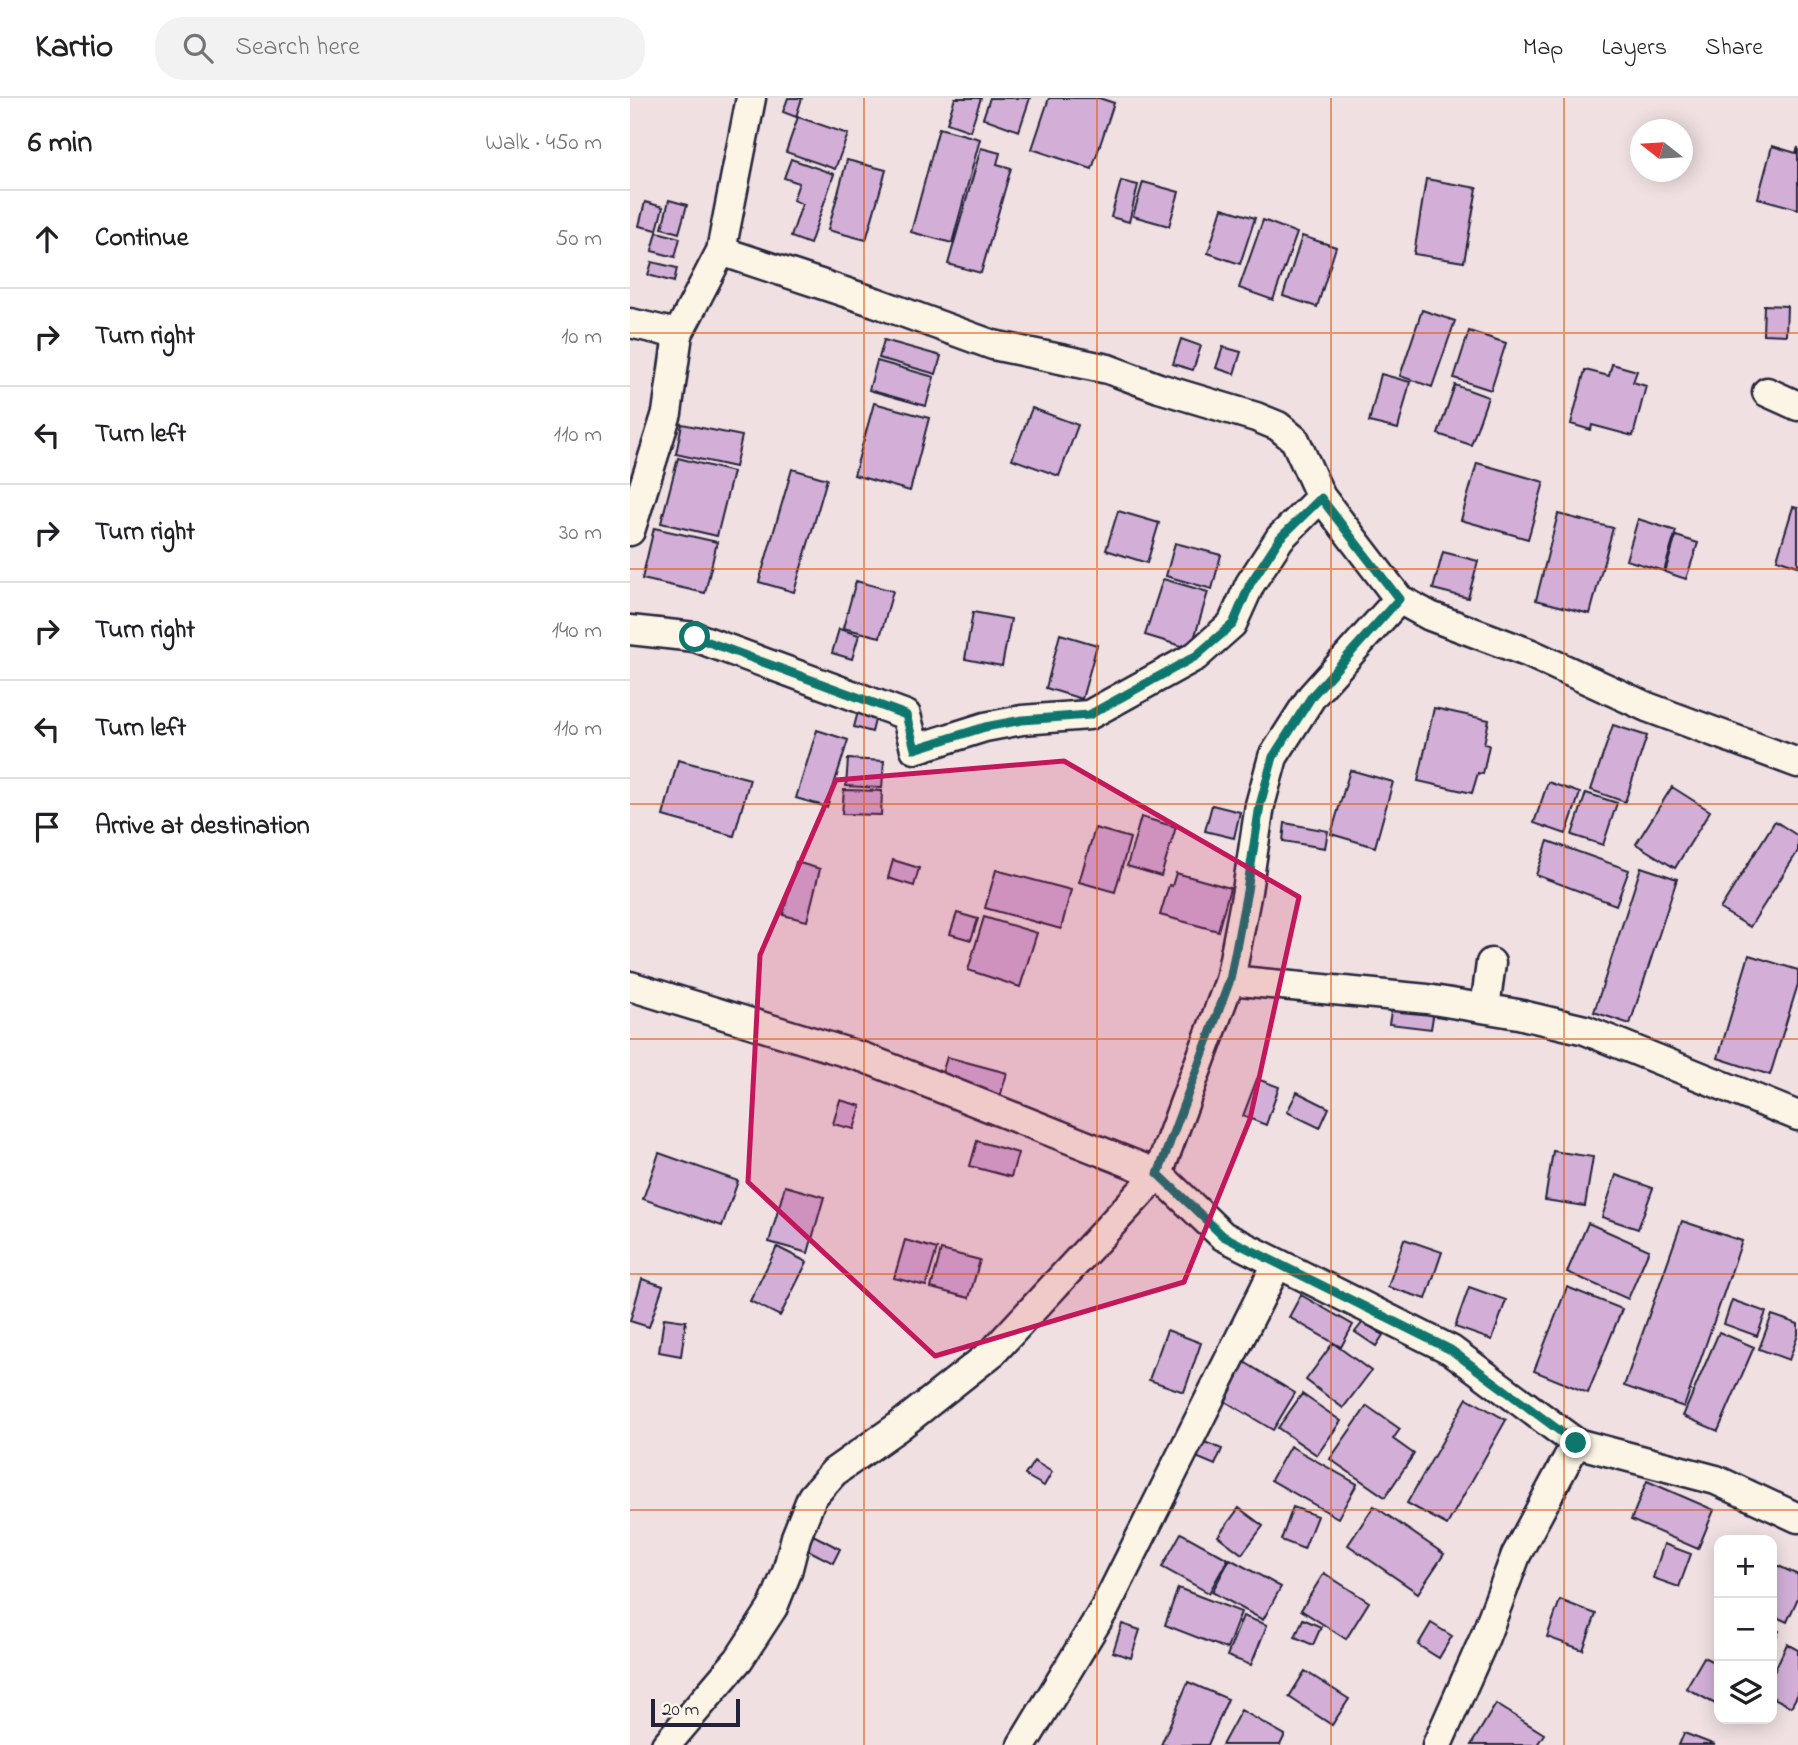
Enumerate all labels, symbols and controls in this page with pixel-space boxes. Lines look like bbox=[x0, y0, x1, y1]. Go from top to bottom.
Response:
search box bbox=[155, 17, 645, 80]
text: Kartio bbox=[35, 24, 113, 72]
icon: search bbox=[179, 29, 217, 67]
text: Search here bbox=[235, 29, 360, 67]
text: Map bbox=[1523, 31, 1563, 66]
text: Layers bbox=[1601, 31, 1667, 66]
text: Share bbox=[1705, 31, 1763, 66]
north arrow bbox=[1630, 119, 1693, 182]
text: 6 min bbox=[28, 122, 92, 166]
text: Walk · 450 m bbox=[485, 127, 602, 160]
icon: ahead bbox=[28, 220, 66, 258]
text: Continue bbox=[95, 220, 188, 258]
text: 50 m bbox=[555, 223, 602, 256]
icon: right bbox=[28, 318, 66, 356]
text: Turn right bbox=[95, 318, 195, 356]
text: 10 m bbox=[561, 321, 602, 354]
icon: left bbox=[28, 416, 66, 454]
text: Turn left bbox=[95, 416, 186, 454]
text: 110 m bbox=[554, 419, 602, 452]
icon: right bbox=[28, 514, 66, 552]
text: Turn right bbox=[95, 514, 195, 552]
text: 30 m bbox=[559, 517, 602, 550]
icon: right bbox=[28, 612, 66, 650]
text: Turn right bbox=[95, 612, 195, 650]
text: 140 m bbox=[552, 615, 602, 648]
route start bbox=[679, 621, 710, 652]
icon: left bbox=[28, 710, 66, 748]
text: Turn left bbox=[95, 710, 186, 748]
text: 110 m bbox=[554, 713, 602, 746]
icon: arrive bbox=[28, 808, 66, 846]
text: Arrive at destination bbox=[95, 808, 310, 846]
route end bbox=[1560, 1427, 1591, 1458]
map controls bbox=[1714, 1535, 1777, 1724]
button: + bbox=[1714, 1535, 1777, 1598]
button: − bbox=[1714, 1598, 1777, 1661]
button: layers bbox=[1714, 1661, 1777, 1724]
scale bar bbox=[651, 1696, 740, 1728]
text: 20 m bbox=[662, 1697, 699, 1724]

